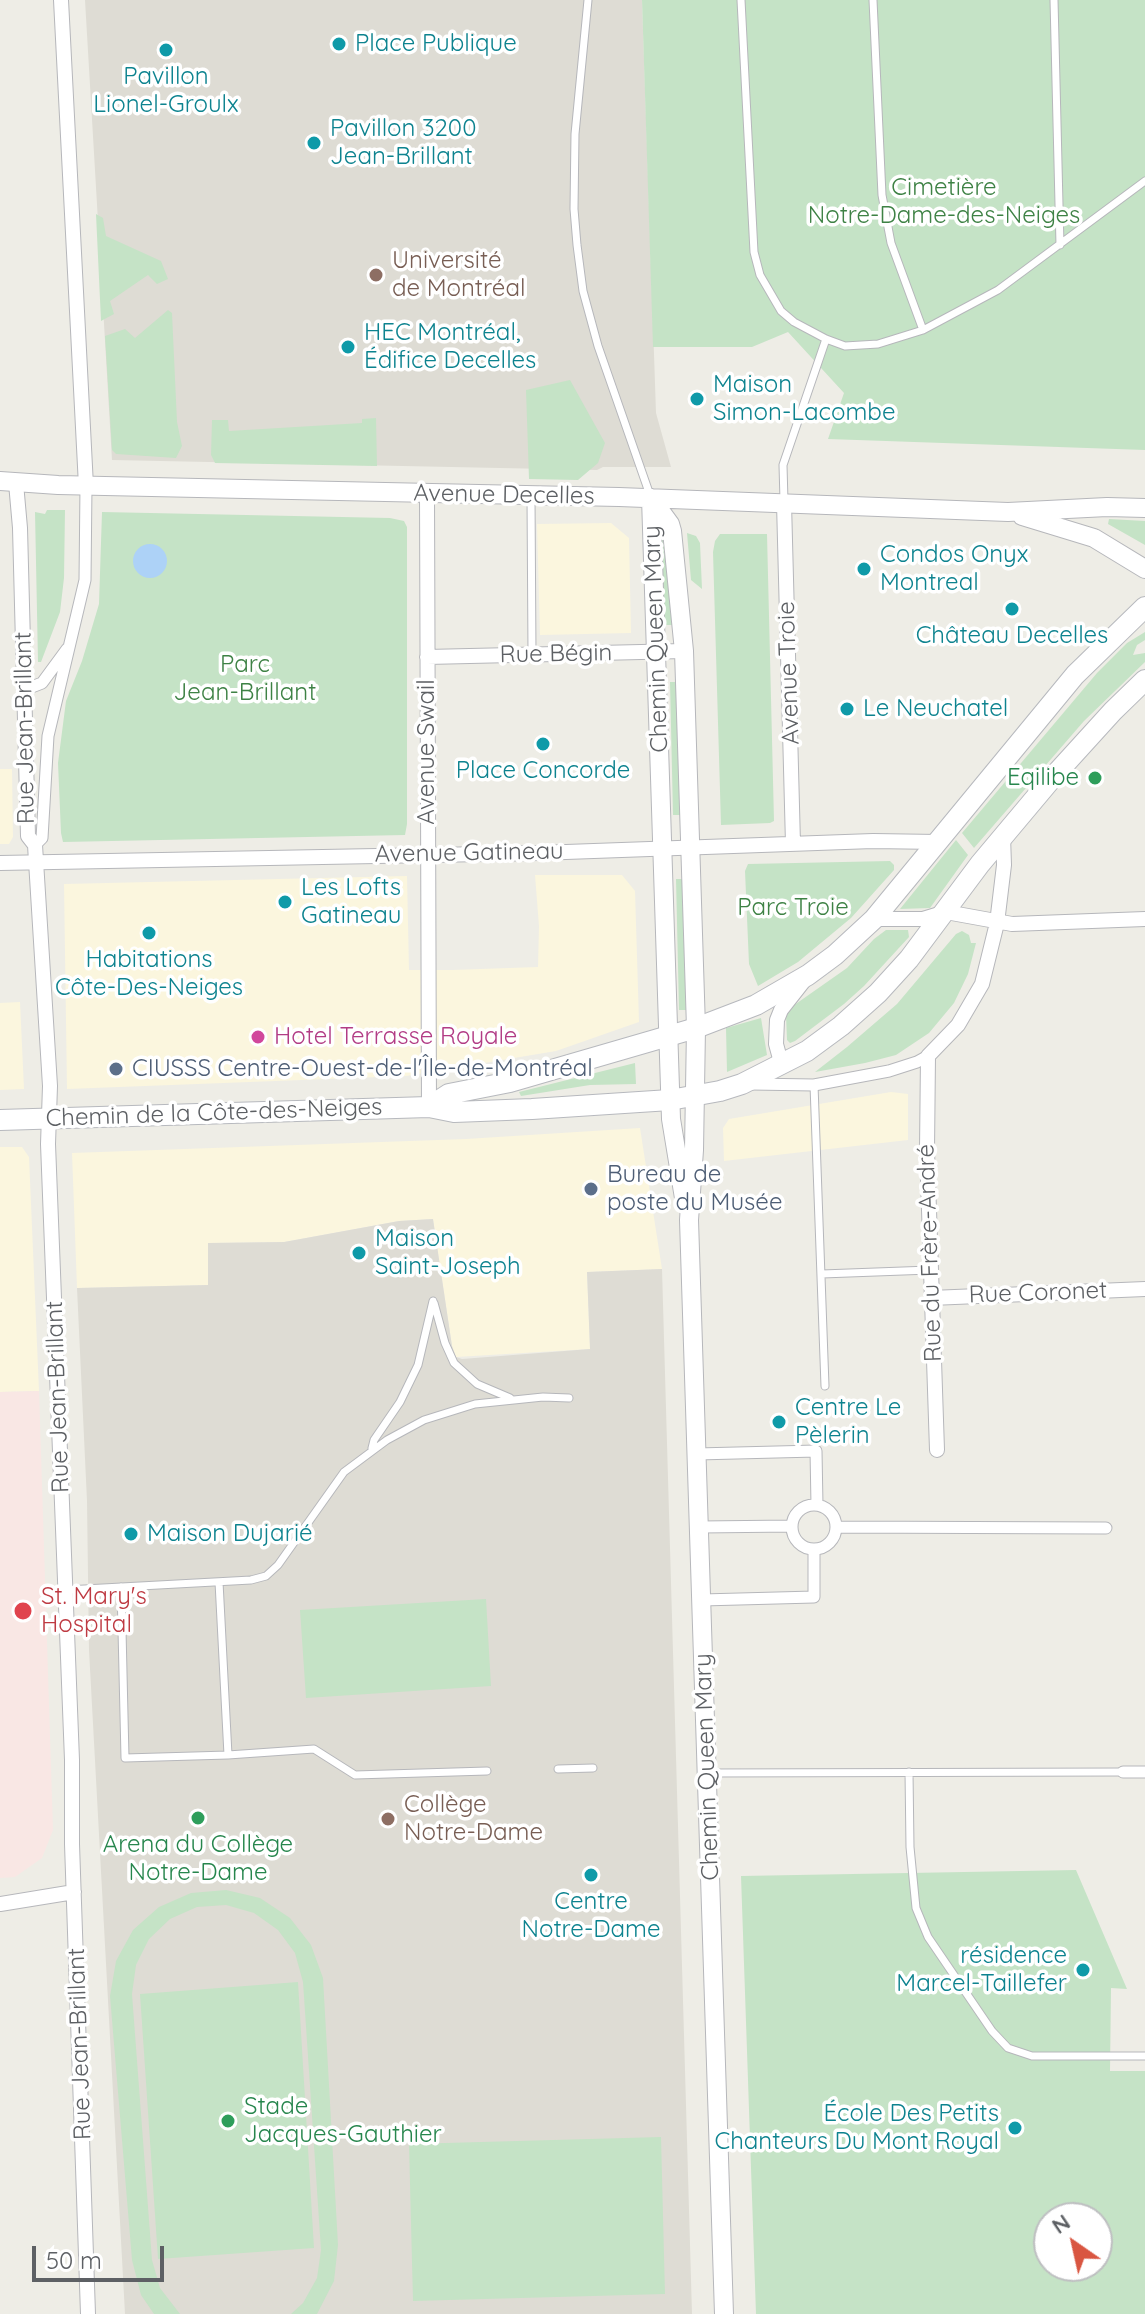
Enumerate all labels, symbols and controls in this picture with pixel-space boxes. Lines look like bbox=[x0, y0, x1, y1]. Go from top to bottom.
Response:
place label: Place Publique bbox=[355, 30, 517, 58]
marker: Place Publique bbox=[330, 35, 348, 53]
marker: Pavillon Lionel-Groulx bbox=[157, 41, 175, 59]
place label: Pavillon Lionel-Groulx bbox=[93, 63, 239, 119]
place label: Pavillon 3200 Jean-Brillant bbox=[330, 115, 476, 171]
marker: Pavillon 3200 Jean-Brillant bbox=[305, 134, 323, 152]
park label: Cimetière Notre-Dame-des-Neiges bbox=[808, 174, 1080, 230]
place label: Université de Montréal bbox=[392, 247, 525, 303]
marker: Université de Montréal bbox=[367, 266, 385, 284]
place label: HEC Montréal, Édifice Decelles bbox=[364, 319, 536, 375]
marker: HEC Montréal, Édifice Decelles bbox=[339, 338, 357, 356]
place label: Maison Simon-Lacombe bbox=[713, 371, 895, 427]
marker: Maison Simon-Lacombe bbox=[688, 390, 706, 408]
street label: Avenue Decelles bbox=[413, 479, 595, 511]
street label: Chemin Queen Mary bbox=[638, 525, 674, 753]
place label: Condos Onyx Montreal bbox=[880, 541, 1028, 597]
marker: Condos Onyx Montreal bbox=[855, 560, 873, 578]
marker: Château Decelles bbox=[1003, 600, 1021, 618]
street label: Avenue Troie bbox=[772, 601, 806, 745]
place label: Château Decelles bbox=[916, 622, 1108, 650]
street label: Rue Jean-Brillant bbox=[9, 632, 41, 824]
street label: Rue Bégin bbox=[499, 639, 613, 669]
park label: Parc Jean-Brillant bbox=[174, 651, 316, 707]
street label: Avenue Swail bbox=[413, 679, 441, 825]
place label: Le Neuchatel bbox=[863, 695, 1008, 723]
marker: Le Neuchatel bbox=[838, 700, 856, 718]
marker: Place Concorde bbox=[534, 735, 552, 753]
place label: Place Concorde bbox=[456, 757, 630, 785]
place label: Eqilibe bbox=[1007, 764, 1079, 792]
marker: Eqilibe bbox=[1086, 769, 1104, 787]
street label: Avenue Gatineau bbox=[374, 837, 564, 869]
place label: Les Lofts Gatineau bbox=[301, 874, 401, 930]
marker: Les Lofts Gatineau bbox=[276, 893, 294, 911]
park label: Parc Troie bbox=[737, 894, 849, 922]
marker: Habitations Côte-Des-Neiges bbox=[140, 924, 158, 942]
place label: Habitations Côte-Des-Neiges bbox=[55, 946, 243, 1002]
place label: Hotel Terrasse Royale bbox=[274, 1023, 517, 1051]
marker: Hotel Terrasse Royale bbox=[249, 1028, 267, 1046]
place label: CIUSSS Centre-Ouest-de-l'Île-de-Montréal bbox=[132, 1055, 593, 1083]
marker: CIUSSS Centre-Ouest-de-l'Île-de-Montréal bbox=[107, 1060, 125, 1078]
street label: Chemin de la Côte-des-Neiges bbox=[45, 1093, 383, 1133]
street label: Rue du Frère-André bbox=[912, 1143, 948, 1363]
place label: Bureau de poste du Musée bbox=[607, 1161, 782, 1217]
marker: Bureau de poste du Musée bbox=[582, 1180, 600, 1198]
place label: Maison Saint-Joseph bbox=[375, 1225, 521, 1281]
marker: Maison Saint-Joseph bbox=[350, 1244, 368, 1262]
street label: Rue Coronet bbox=[968, 1276, 1108, 1310]
street label: Rue Jean-Brillant bbox=[40, 1300, 76, 1494]
place label: Centre Le Pèlerin bbox=[795, 1394, 901, 1450]
marker: Centre Le Pèlerin bbox=[770, 1413, 788, 1431]
place label: Maison Dujarié bbox=[147, 1520, 313, 1548]
marker: Maison Dujarié bbox=[122, 1525, 140, 1543]
place label: St. Mary's Hospital bbox=[41, 1583, 147, 1639]
marker: St. Mary's Hospital bbox=[12, 1600, 34, 1622]
street label: Chemin Queen Mary bbox=[689, 1653, 725, 1881]
place label: Collège Notre-Dame bbox=[404, 1791, 543, 1847]
marker: Arena du Collège Notre-Dame bbox=[189, 1809, 207, 1827]
marker: Collège Notre-Dame bbox=[379, 1810, 397, 1828]
place label: Arena du Collège Notre-Dame bbox=[103, 1831, 293, 1887]
marker: Centre Notre-Dame bbox=[582, 1866, 600, 1884]
place label: Centre Notre-Dame bbox=[522, 1888, 660, 1944]
place label: résidence Marcel-Taillefer bbox=[896, 1942, 1067, 1998]
street label: Rue Jean-Brillant bbox=[62, 1947, 98, 2141]
marker: résidence Marcel-Taillefer bbox=[1074, 1961, 1092, 1979]
place label: Stade Jacques-Gauthier bbox=[244, 2093, 442, 2149]
place label: École Des Petits Chanteurs Du Mont Royal bbox=[714, 2100, 999, 2156]
marker: Stade Jacques-Gauthier bbox=[219, 2112, 237, 2130]
marker: École Des Petits Chanteurs Du Mont Royal bbox=[1006, 2119, 1024, 2137]
north arrow bbox=[1033, 2202, 1113, 2282]
text: N bbox=[1046, 2208, 1075, 2240]
scale bar bbox=[36, 2230, 168, 2280]
text: 50 m bbox=[46, 2245, 102, 2275]

